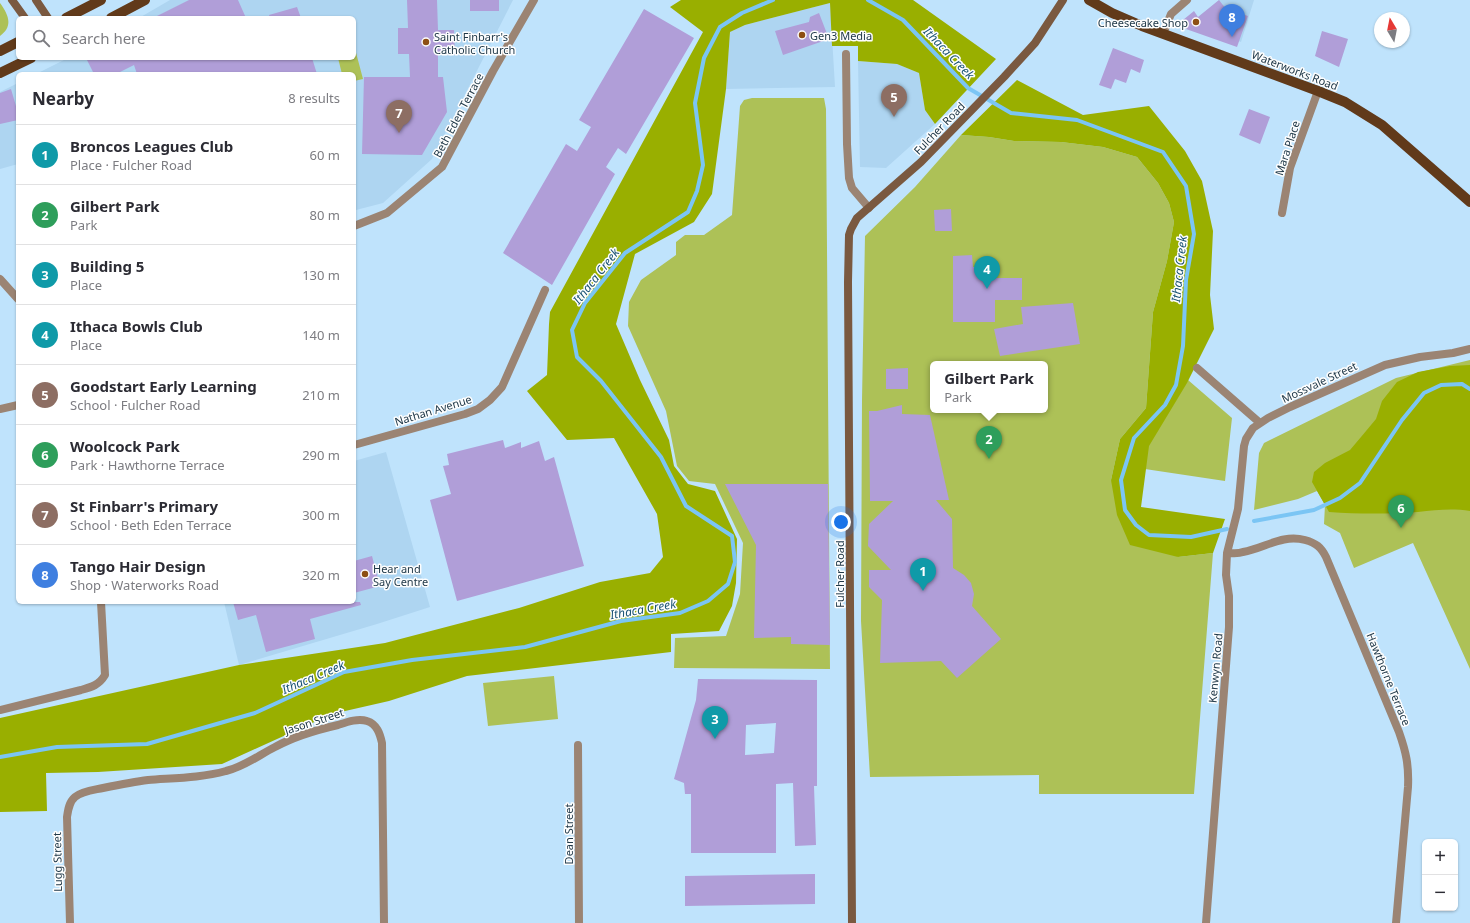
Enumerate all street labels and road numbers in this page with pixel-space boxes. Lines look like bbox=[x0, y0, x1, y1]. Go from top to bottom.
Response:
street label: Waterworks Road bbox=[1250, 47, 1340, 93]
street label: Beth Eden Terrace bbox=[429, 70, 487, 160]
street label: Fulcher Road bbox=[910, 99, 968, 157]
street label: Mara Place bbox=[1271, 119, 1303, 177]
street label: Mossvale Street bbox=[1279, 358, 1359, 406]
street label: Nathan Avenue bbox=[393, 391, 473, 429]
street label: Fulcher Road bbox=[832, 540, 847, 608]
street label: Hawthorne Terrace bbox=[1364, 630, 1414, 728]
street label: Kenwyn Road bbox=[1204, 632, 1226, 704]
street label: Jason Street bbox=[282, 704, 346, 738]
street label: Dean Street bbox=[561, 804, 576, 864]
street label: Lugg Street bbox=[49, 832, 65, 892]

